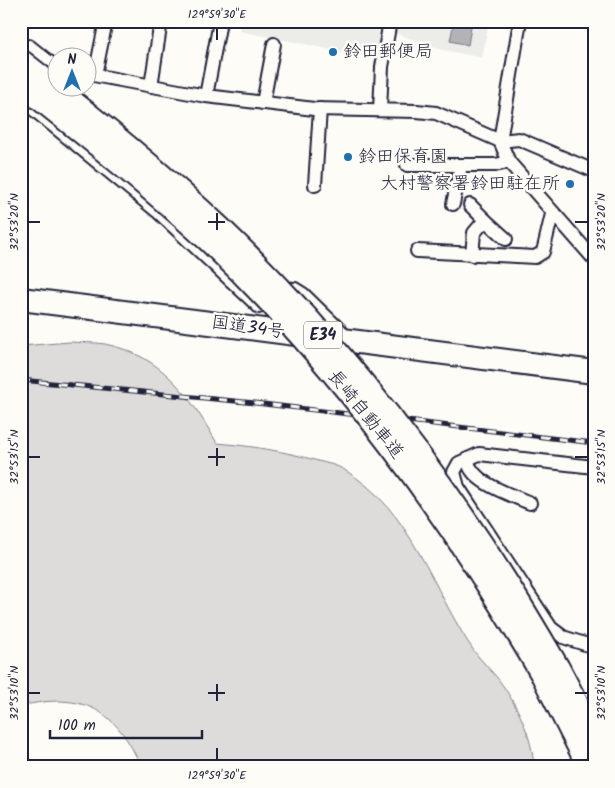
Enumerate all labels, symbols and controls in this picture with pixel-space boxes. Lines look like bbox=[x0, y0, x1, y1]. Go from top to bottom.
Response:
text: 129°59'30"E bbox=[188, 5, 247, 24]
place label: 鈴田郵便局 bbox=[343, 38, 433, 67]
marker: 鈴田郵便局 bbox=[327, 46, 339, 58]
north arrow bbox=[48, 48, 98, 98]
text: N bbox=[68, 49, 77, 71]
place label: 鈴田保育園 bbox=[358, 143, 448, 172]
marker: 鈴田保育園 bbox=[342, 151, 354, 163]
place label: 大村警察署鈴田駐在所 bbox=[380, 170, 560, 199]
marker: 大村警察署鈴田駐在所 bbox=[564, 178, 576, 190]
text: 32°53'20"N bbox=[5, 193, 24, 251]
text: 32°53'20"N bbox=[592, 193, 611, 251]
street label: 国道34号 bbox=[209, 308, 287, 348]
road number: E34 bbox=[304, 322, 342, 348]
street label: 長崎自動車道 bbox=[320, 364, 410, 466]
text: 32°53'15"N bbox=[5, 429, 24, 485]
text: 32°53'15"N bbox=[592, 429, 611, 485]
text: 32°53'10"N bbox=[5, 666, 24, 720]
text: 32°53'10"N bbox=[592, 666, 611, 720]
scale bar bbox=[50, 708, 202, 740]
text: 100 m bbox=[58, 714, 96, 738]
text: 129°59'30"E bbox=[188, 766, 247, 785]

